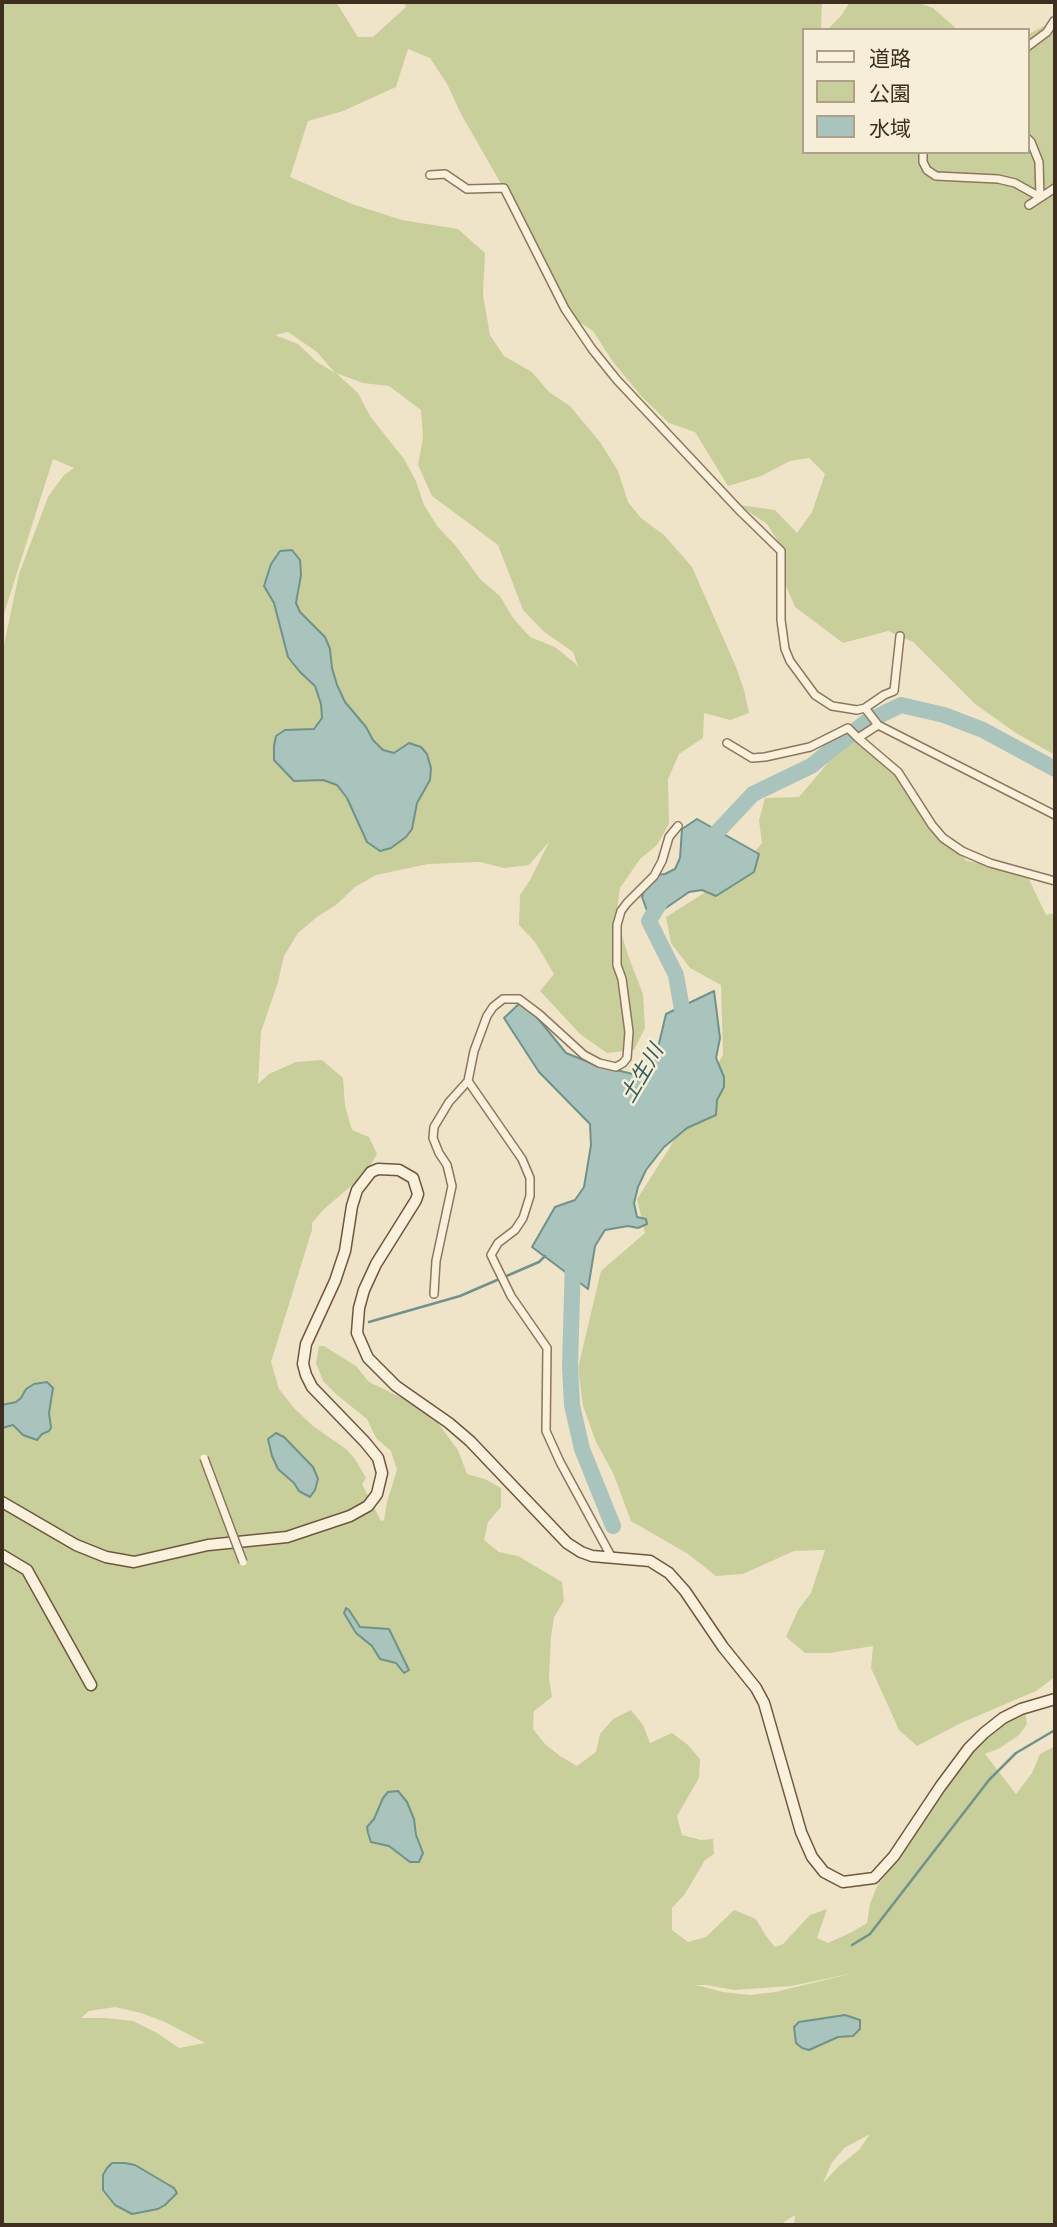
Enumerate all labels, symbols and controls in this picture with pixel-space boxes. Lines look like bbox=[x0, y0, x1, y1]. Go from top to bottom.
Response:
legend bbox=[802, 28, 1029, 154]
text: 道路 bbox=[869, 47, 911, 71]
text: 公園 bbox=[869, 82, 911, 106]
text: 水域 bbox=[869, 117, 911, 141]
water label: 土生川 bbox=[616, 1040, 670, 1108]

